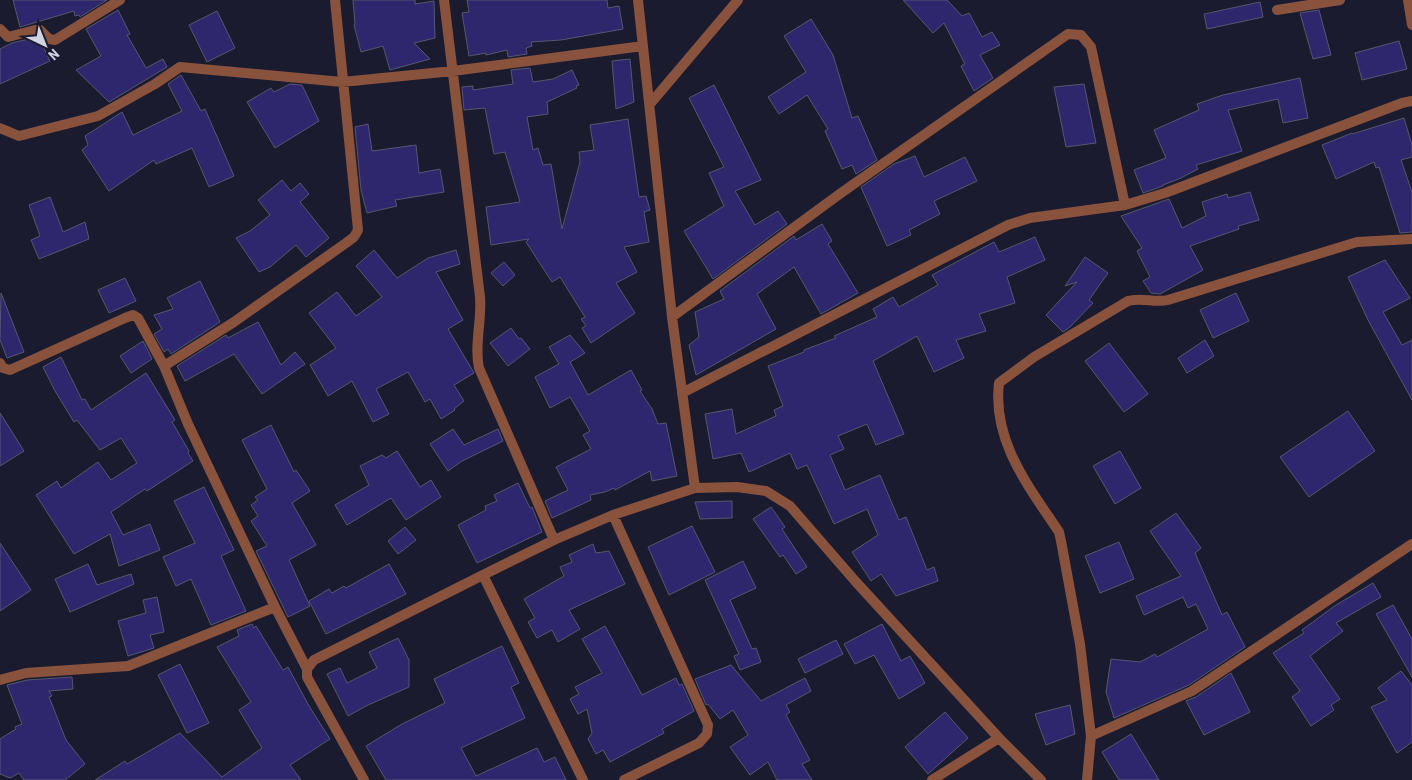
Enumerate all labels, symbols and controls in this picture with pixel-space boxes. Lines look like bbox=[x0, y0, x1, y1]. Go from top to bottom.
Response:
north arrow bbox=[20, 20, 70, 70]
text: N bbox=[45, 46, 62, 63]

